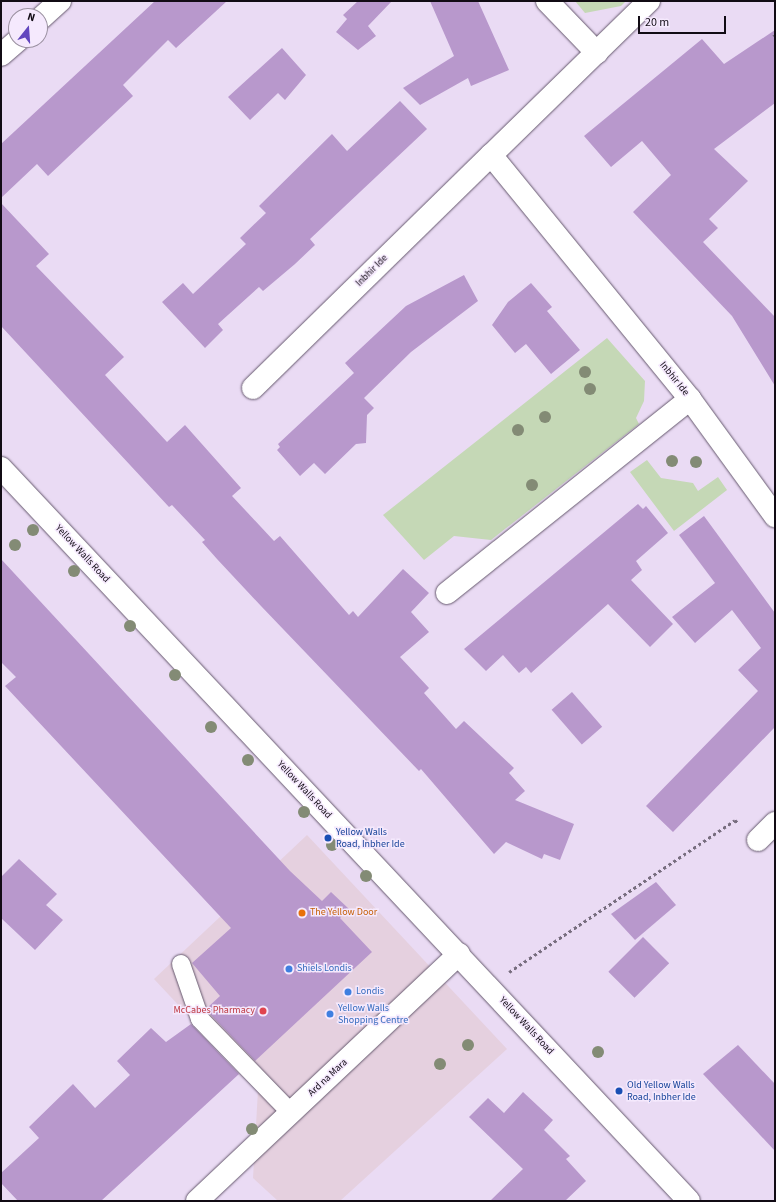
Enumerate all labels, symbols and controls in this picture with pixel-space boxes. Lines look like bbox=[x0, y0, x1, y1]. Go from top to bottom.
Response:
north arrow bbox=[8, 8, 48, 48]
scale bar bbox=[640, 8, 728, 34]
text: N bbox=[26, 9, 37, 25]
text: 20 m bbox=[645, 14, 669, 31]
street label: Inbhir Ide bbox=[354, 253, 390, 289]
street label: Inbhir Ide bbox=[657, 360, 691, 398]
street label: Yellow Walls Road bbox=[52, 523, 112, 585]
street label: Yellow Walls Road bbox=[274, 759, 334, 821]
place label: Yellow Walls Road, Inbher Ide bbox=[336, 826, 405, 850]
marker: Yellow Walls Road, Inbher Ide bbox=[323, 833, 333, 843]
place label: The Yellow Door bbox=[310, 907, 377, 919]
marker: The Yellow Door bbox=[297, 908, 307, 918]
place label: Shiels Londis bbox=[297, 963, 352, 975]
marker: Shiels Londis bbox=[284, 964, 294, 974]
place label: Londis bbox=[356, 986, 384, 998]
marker: Londis bbox=[343, 987, 353, 997]
street label: Yellow Walls Road bbox=[496, 995, 556, 1057]
place label: Yellow Walls Shopping Centre bbox=[338, 1002, 408, 1026]
place label: McCabes Pharmacy bbox=[174, 1005, 255, 1017]
marker: McCabes Pharmacy bbox=[258, 1006, 268, 1016]
marker: Yellow Walls Shopping Centre bbox=[325, 1009, 335, 1019]
street label: Ard na Mara bbox=[306, 1057, 350, 1099]
place label: Old Yellow Walls Road, Inbher Ide bbox=[627, 1079, 696, 1102]
marker: Old Yellow Walls Road, Inbher Ide bbox=[614, 1086, 624, 1096]

